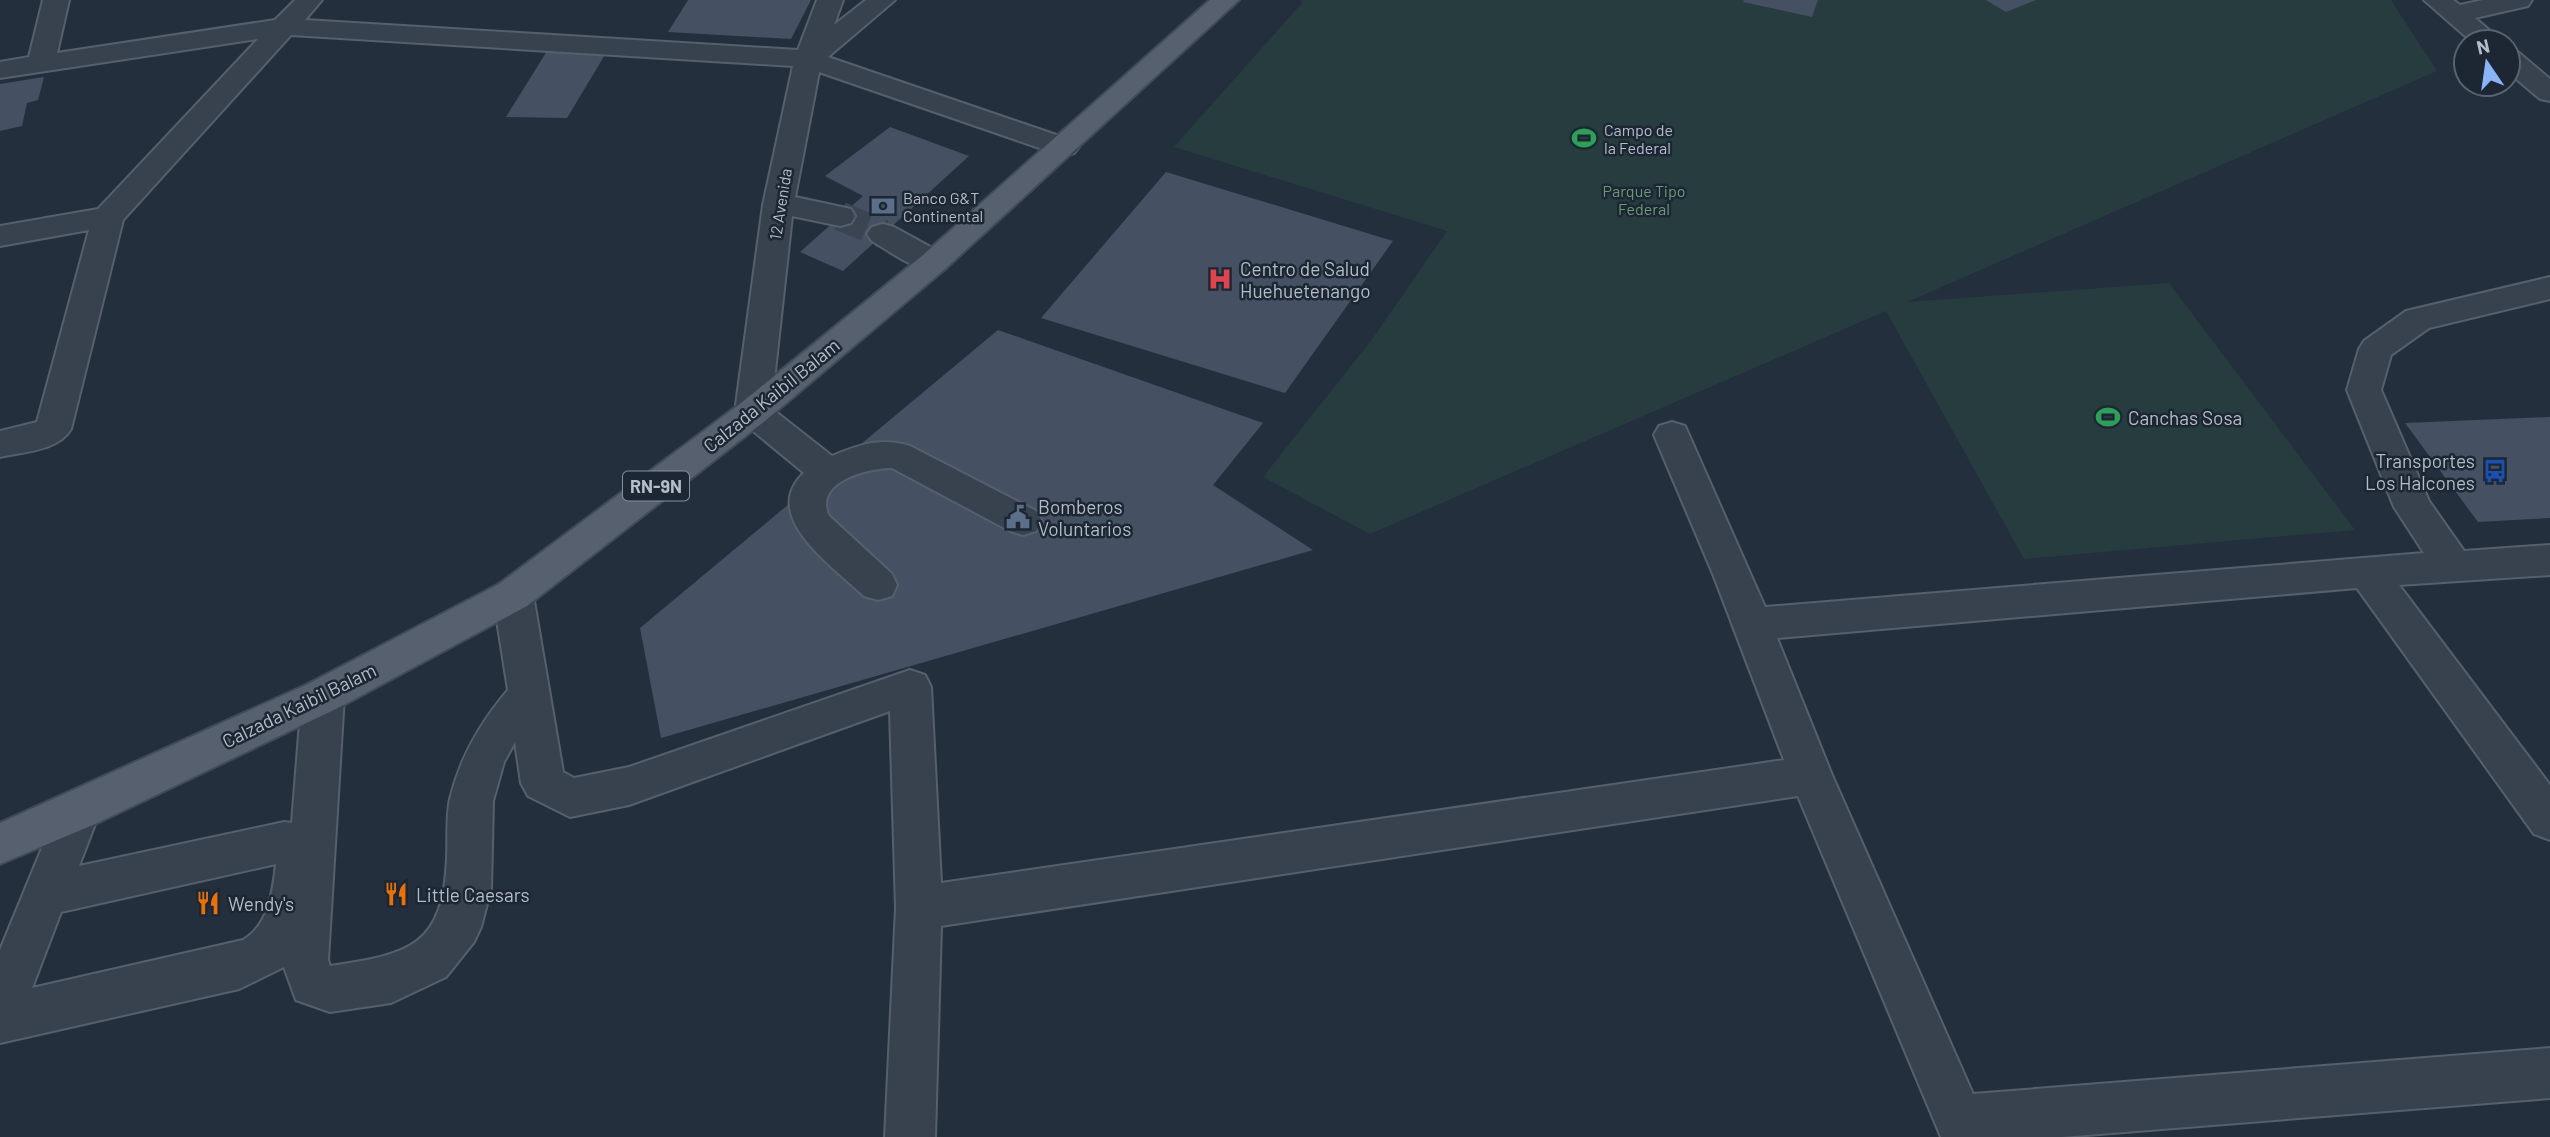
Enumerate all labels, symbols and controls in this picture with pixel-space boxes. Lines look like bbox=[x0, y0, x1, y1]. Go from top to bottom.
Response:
north arrow bbox=[2452, 28, 2522, 98]
text: N bbox=[2474, 33, 2492, 59]
place label: Campo de la Federal bbox=[1604, 120, 1673, 157]
sports icon: Campo de la Federal bbox=[1570, 124, 1598, 152]
street label: 12 Avenida bbox=[765, 167, 795, 241]
park label: Parque Tipo Federal bbox=[1603, 181, 1685, 218]
place label: Banco G&T Continental bbox=[903, 188, 983, 225]
bank icon: Banco G&T Continental bbox=[869, 192, 897, 220]
place label: Centro de Salud Huehuetenango bbox=[1240, 257, 1371, 302]
hospital icon: Centro de Salud Huehuetenango bbox=[1206, 265, 1234, 293]
street label: Calzada Kaibil Balam bbox=[698, 333, 844, 457]
sports icon: Canchas Sosa bbox=[2094, 403, 2122, 431]
place label: Canchas Sosa bbox=[2128, 406, 2242, 429]
place label: Transportes Los Halcones bbox=[2365, 449, 2475, 494]
bus stop icon: Transportes Los Halcones bbox=[2481, 457, 2509, 485]
road number: RN-9N bbox=[623, 472, 689, 500]
place label: Bomberos Voluntarios bbox=[1038, 495, 1131, 540]
public building icon: Bomberos Voluntarios bbox=[1004, 503, 1032, 531]
street label: Calzada Kaibil Balam bbox=[218, 658, 380, 752]
restaurant icon: Little Caesars bbox=[382, 880, 410, 908]
place label: Little Caesars bbox=[416, 883, 530, 906]
restaurant icon: Wendy's bbox=[194, 889, 222, 917]
place label: Wendy's bbox=[228, 892, 294, 915]

